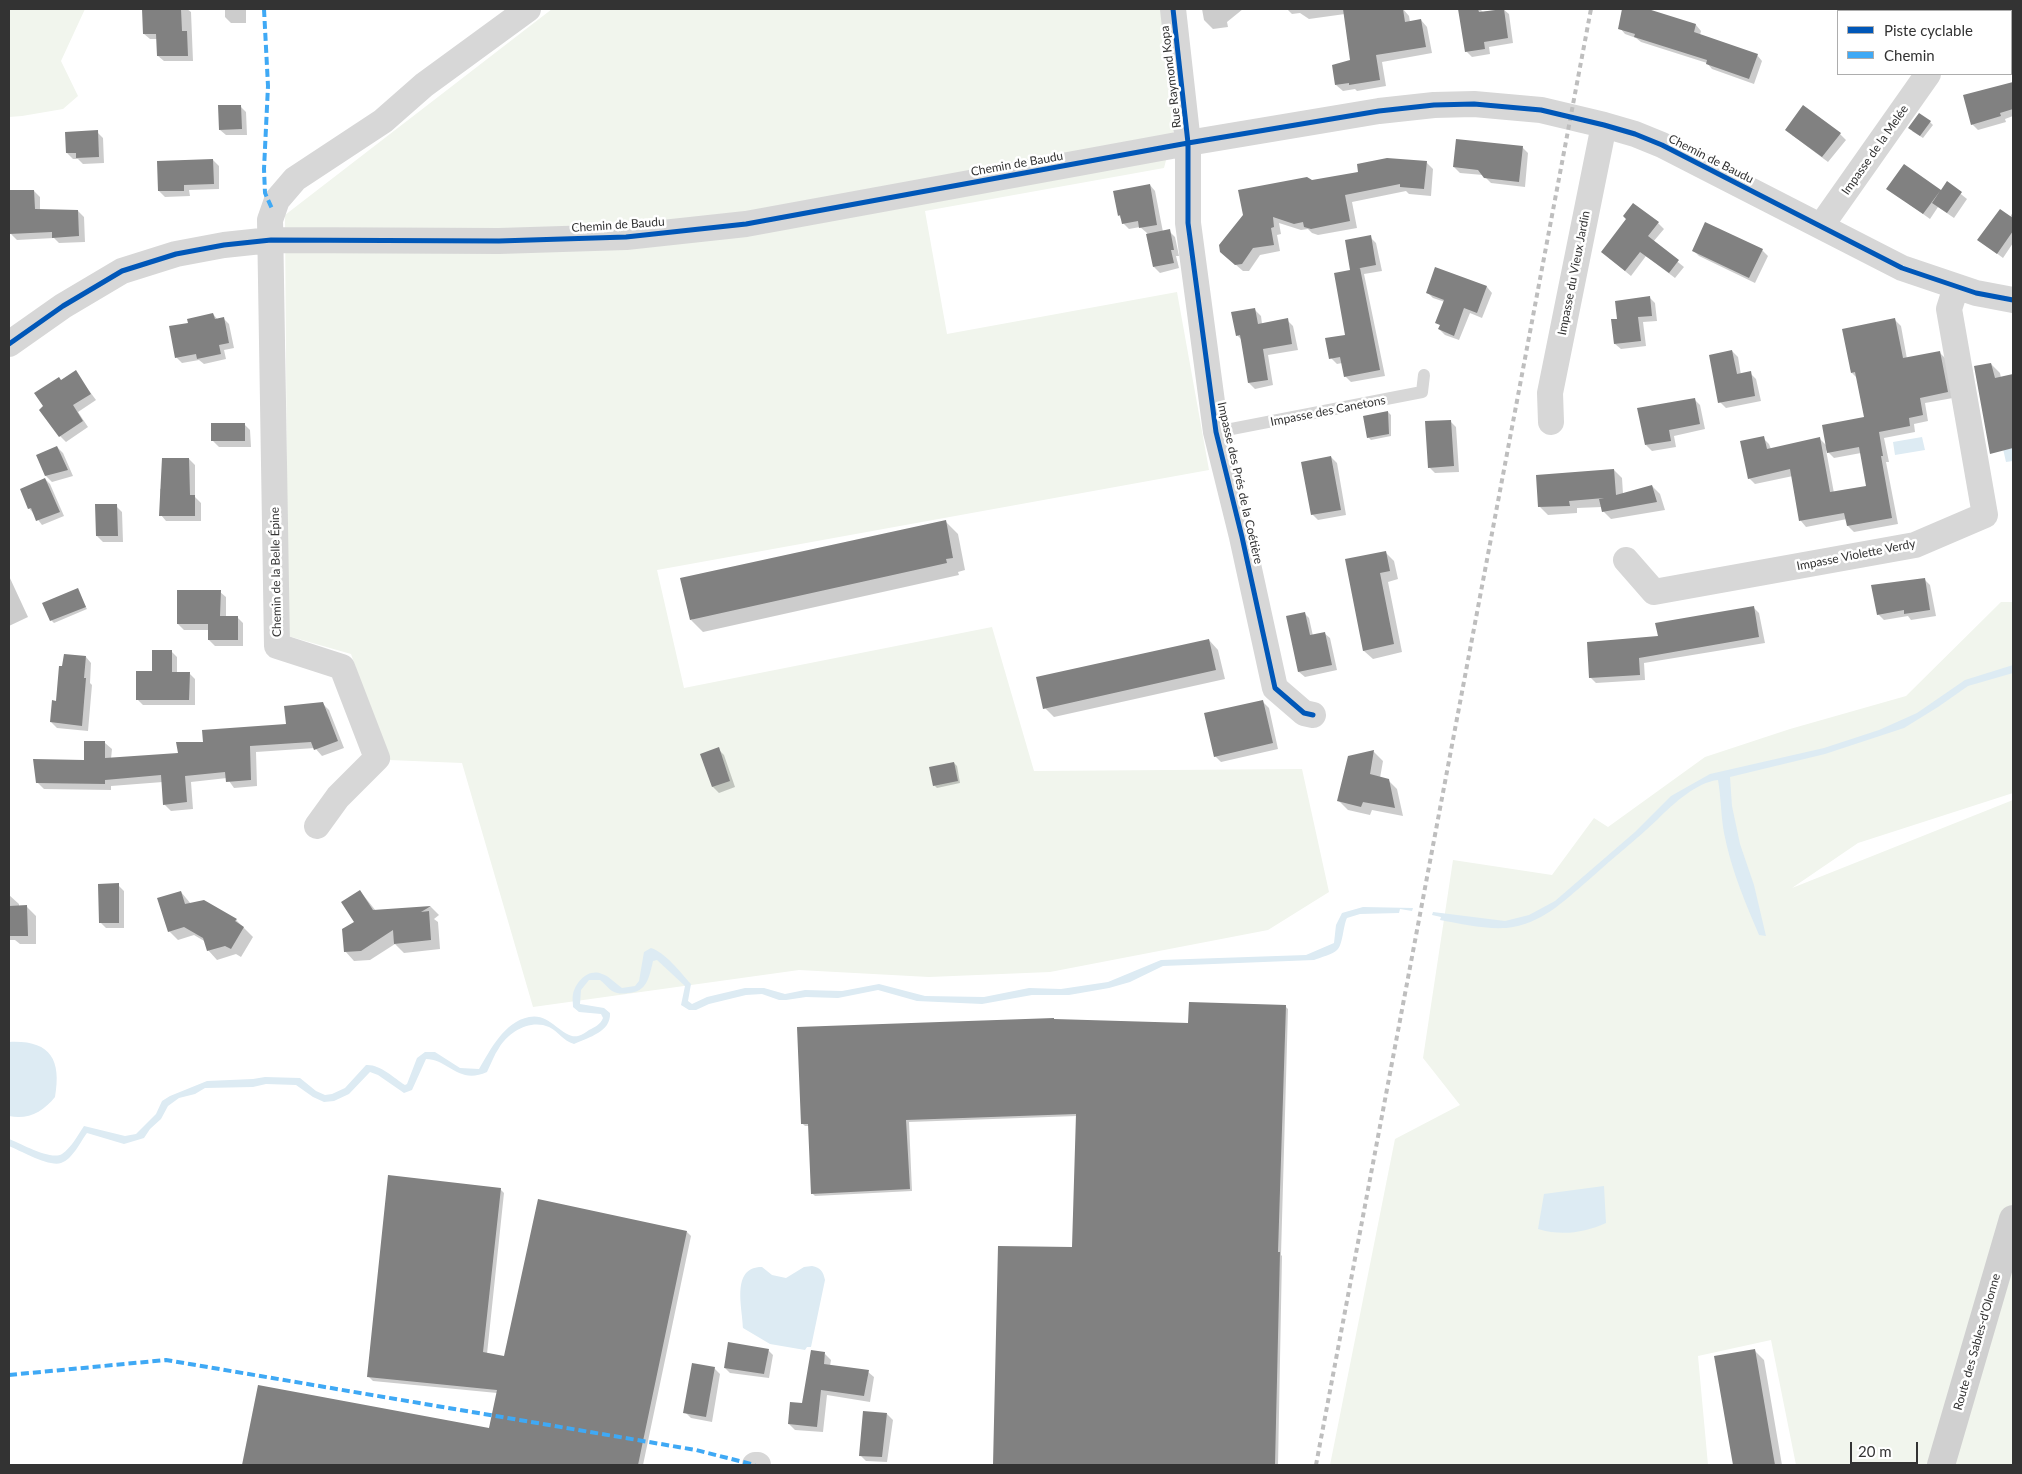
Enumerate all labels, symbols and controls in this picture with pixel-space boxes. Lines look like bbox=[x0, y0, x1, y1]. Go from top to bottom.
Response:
legend bbox=[1837, 10, 2012, 75]
text: Piste cyclable bbox=[1884, 21, 1973, 39]
street label: Rue Raymond Kopa bbox=[1158, 25, 1184, 129]
text: Chemin bbox=[1884, 46, 1935, 64]
street label: Impasse de la Melée bbox=[1839, 102, 1911, 198]
street label: Chemin de Baudu bbox=[1666, 131, 1756, 187]
street label: Chemin de Baudu bbox=[970, 149, 1064, 179]
street label: Impasse du Vieux Jardin bbox=[1555, 210, 1593, 336]
street label: Chemin de Baudu bbox=[571, 215, 665, 235]
street label: Impasse des Canetons bbox=[1269, 393, 1387, 429]
street label: Impasse des Prés de la Coétière bbox=[1214, 401, 1266, 565]
street label: Chemin de la Belle Épine bbox=[268, 507, 284, 637]
street label: Impasse Violette Verdy bbox=[1795, 536, 1917, 574]
street label: Route des Sables-d'Olonne bbox=[1951, 1272, 2003, 1412]
scale bar bbox=[1852, 1432, 1920, 1464]
text: 20 m bbox=[1858, 1442, 1892, 1460]

